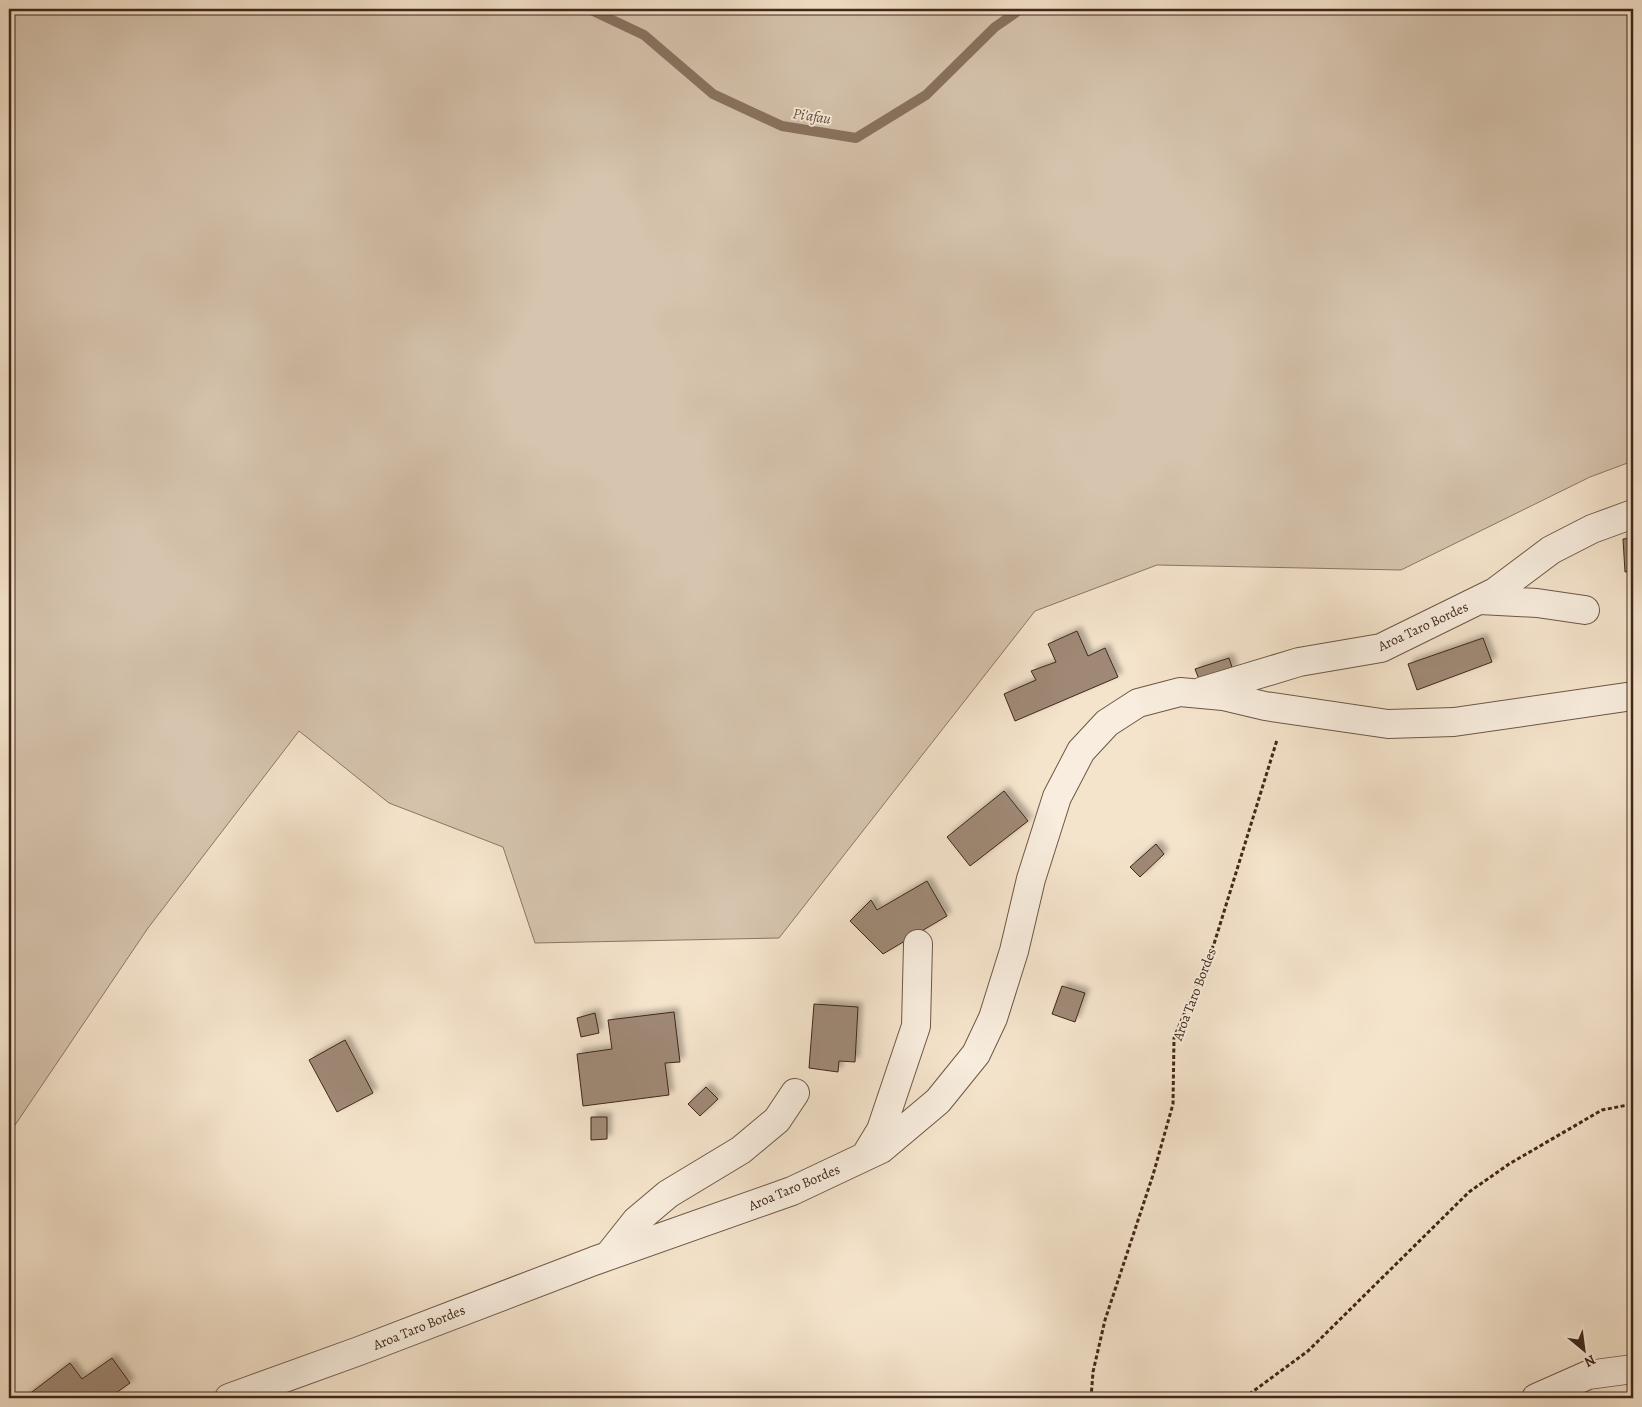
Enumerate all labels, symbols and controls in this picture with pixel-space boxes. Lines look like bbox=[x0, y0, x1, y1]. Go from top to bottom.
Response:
water label: Pi'afau bbox=[792, 103, 832, 129]
street label: Aroa Taro Bordes bbox=[1374, 597, 1471, 656]
street label: Aroa Taro Bordes bbox=[1168, 945, 1221, 1044]
street label: Aroa Taro Bordes bbox=[745, 1160, 843, 1216]
street label: Aroa Taro Bordes bbox=[369, 1300, 468, 1355]
north arrow bbox=[1560, 1324, 1610, 1374]
text: N bbox=[1581, 1350, 1599, 1372]

